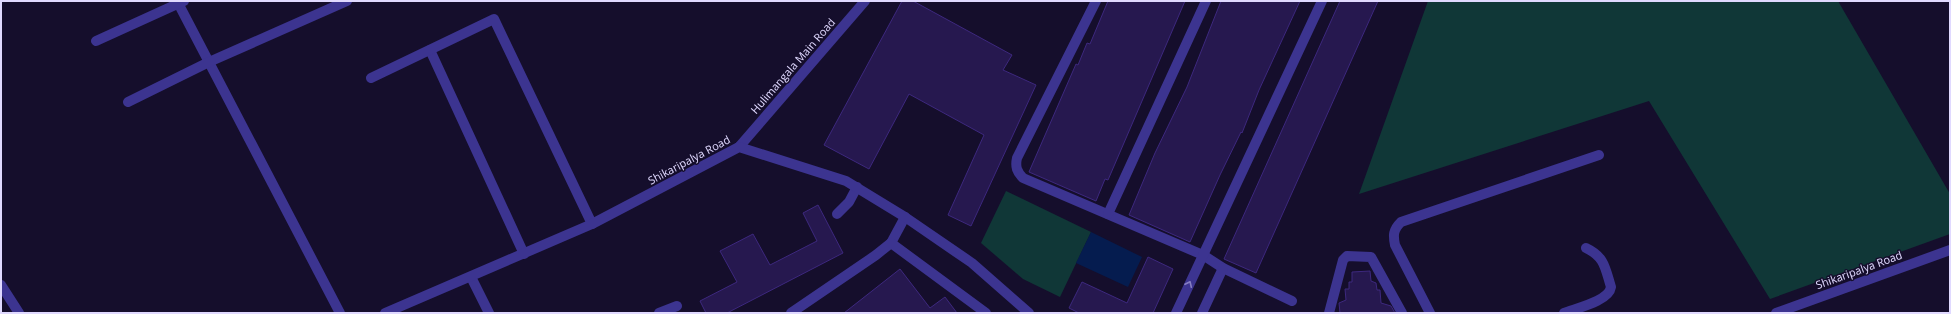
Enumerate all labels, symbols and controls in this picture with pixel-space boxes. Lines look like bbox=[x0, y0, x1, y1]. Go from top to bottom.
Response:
street label: Hulimangala Main Road bbox=[747, 15, 838, 117]
street label: Shikaripalya Road bbox=[645, 132, 732, 188]
street label: Shikaripalya Road bbox=[1813, 247, 1904, 292]
one-way arrow bbox=[1184, 280, 1192, 288]

